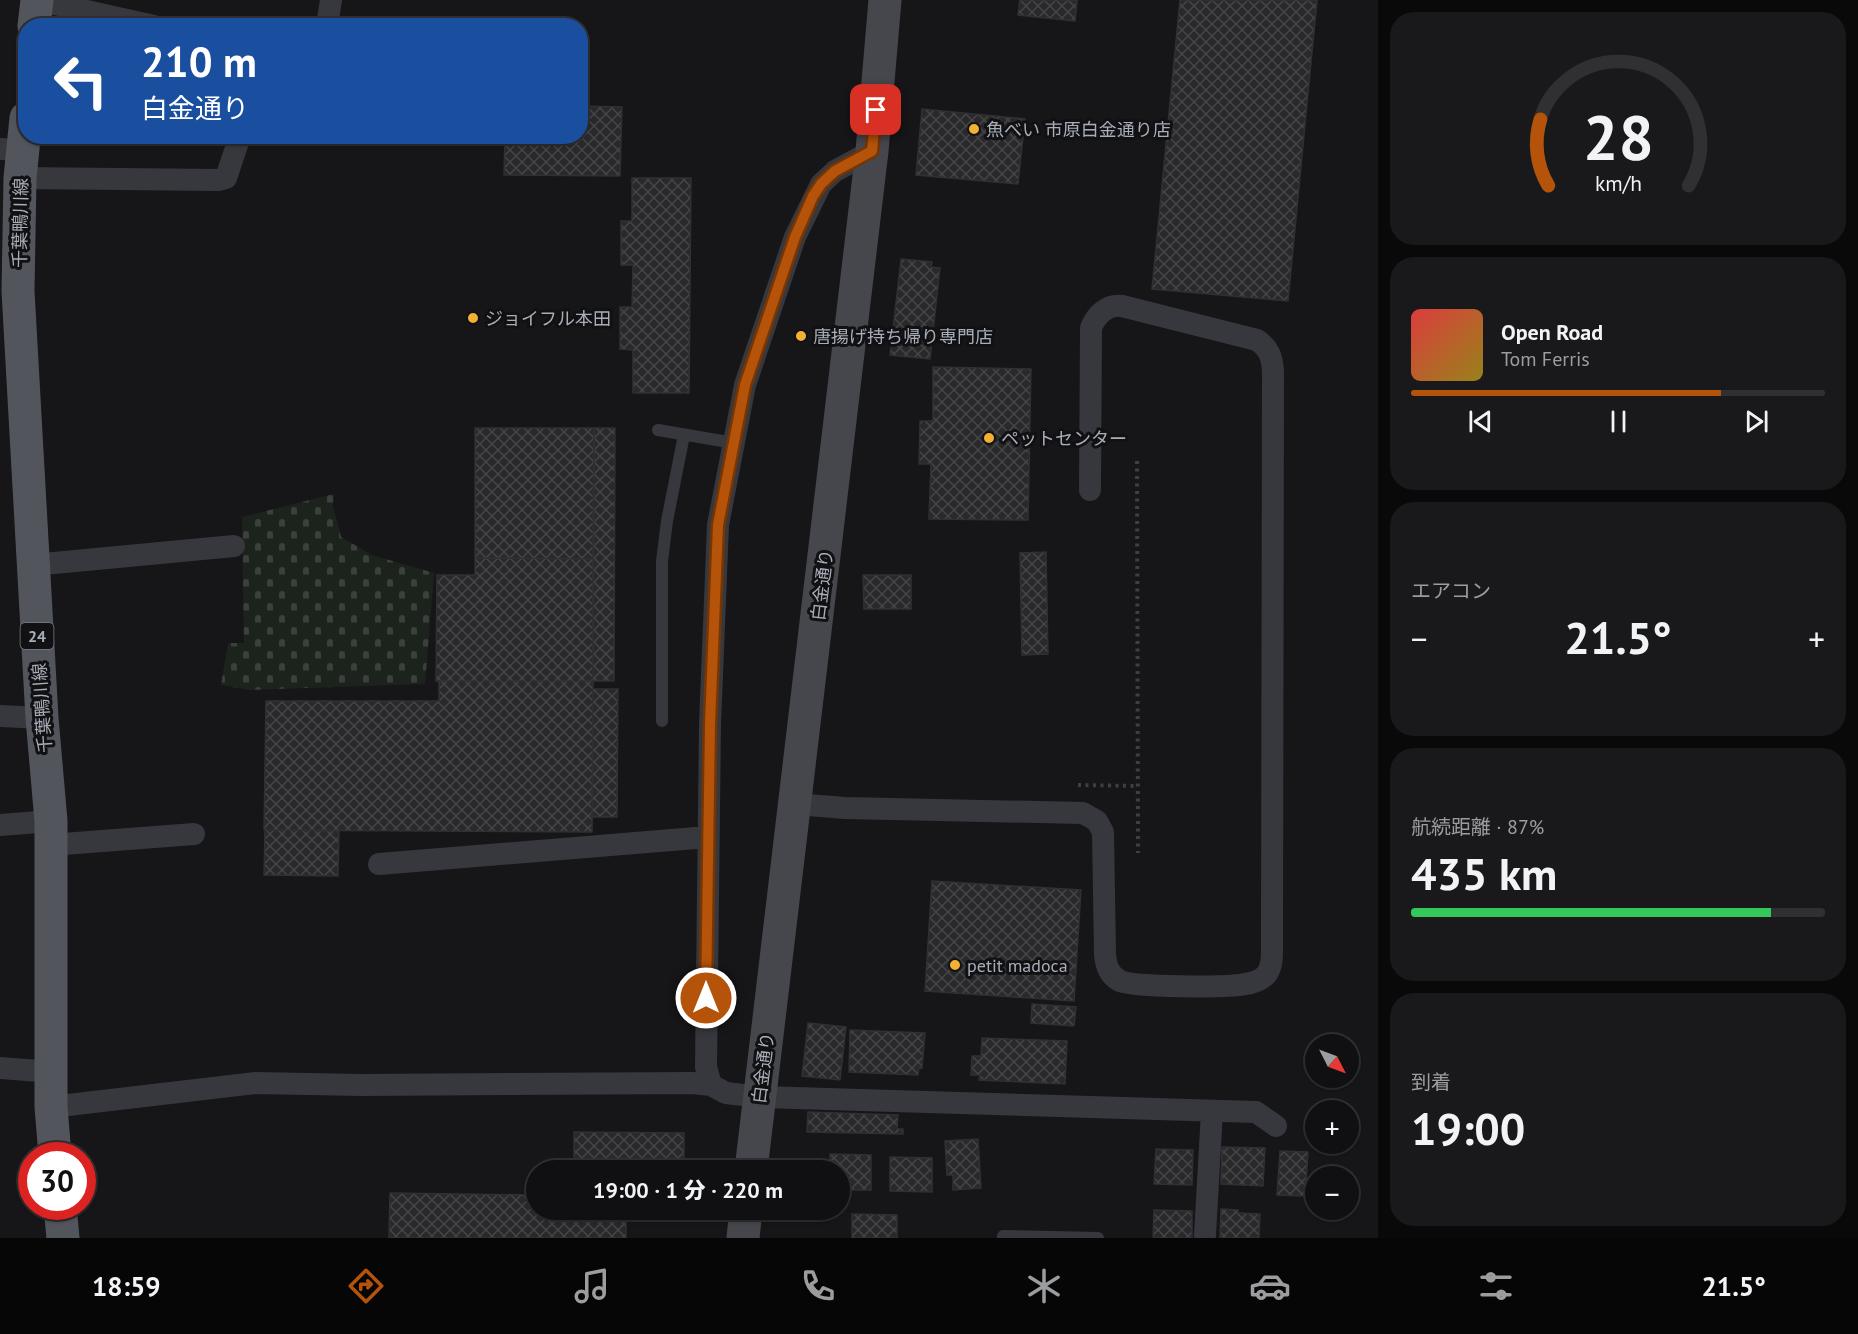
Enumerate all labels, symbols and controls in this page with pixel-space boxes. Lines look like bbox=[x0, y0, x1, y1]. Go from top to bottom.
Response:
text: 210 m bbox=[141, 34, 257, 89]
icon: left bbox=[42, 42, 120, 120]
pin bbox=[850, 84, 901, 135]
text: 白金通り bbox=[141, 91, 249, 125]
icon: arrive bbox=[859, 93, 892, 126]
text: 28 bbox=[1583, 96, 1653, 177]
place label: 魚べい 市原白金通り店 bbox=[986, 118, 1171, 141]
marker: 魚べい 市原白金通り店 bbox=[967, 122, 981, 136]
text: km/h bbox=[1594, 169, 1641, 197]
street label: 千葉鴨川線 bbox=[8, 178, 32, 268]
place label: ジョイフル本田 bbox=[485, 307, 611, 330]
marker: ジョイフル本田 bbox=[466, 311, 480, 325]
text: Open Road bbox=[1501, 318, 1603, 346]
place label: 唐揚げ持ち帰り専門店 bbox=[813, 325, 993, 348]
marker: 唐揚げ持ち帰り専門店 bbox=[794, 329, 808, 343]
text: Tom Ferris bbox=[1501, 346, 1590, 372]
icon: previous bbox=[1464, 405, 1497, 438]
icon: pause bbox=[1602, 405, 1635, 438]
icon: next bbox=[1740, 405, 1773, 438]
place label: ペットセンター bbox=[1001, 427, 1127, 450]
marker: ペットセンター bbox=[982, 431, 996, 445]
street label: 白金通り bbox=[806, 548, 838, 622]
text: エアコン bbox=[1411, 578, 1491, 604]
text: 21.5° bbox=[1564, 608, 1672, 666]
text: − bbox=[1411, 617, 1428, 660]
text: + bbox=[1808, 617, 1825, 660]
road number: 24 bbox=[20, 623, 54, 649]
street label: 千葉鴨川線 bbox=[27, 662, 57, 754]
text: 航続距離 · 87% bbox=[1411, 814, 1544, 840]
text: 435 km bbox=[1411, 844, 1557, 902]
place label: petit madoca bbox=[967, 954, 1068, 977]
marker: petit madoca bbox=[948, 958, 962, 972]
position arrow bbox=[674, 966, 738, 1030]
street label: 白金通り bbox=[747, 1031, 779, 1105]
north arrow bbox=[1305, 1034, 1359, 1088]
map controls bbox=[1305, 1034, 1359, 1220]
text: 到着 bbox=[1411, 1069, 1451, 1095]
text: 19:00 bbox=[1411, 1099, 1525, 1157]
button: + bbox=[1305, 1100, 1359, 1154]
speed limit sign: 30 bbox=[18, 1142, 96, 1220]
button: − bbox=[1305, 1166, 1359, 1220]
text: 19:00 · 1 分 · 220 m bbox=[593, 1176, 783, 1204]
icon: directions bbox=[345, 1265, 387, 1307]
icon: music bbox=[571, 1265, 613, 1307]
icon: phone bbox=[797, 1265, 839, 1307]
icon: climate bbox=[1023, 1265, 1065, 1307]
icon: car bbox=[1249, 1265, 1291, 1307]
icon: filters bbox=[1475, 1265, 1517, 1307]
text: 18:59 bbox=[92, 1269, 161, 1303]
text: 21.5° bbox=[1702, 1269, 1766, 1303]

